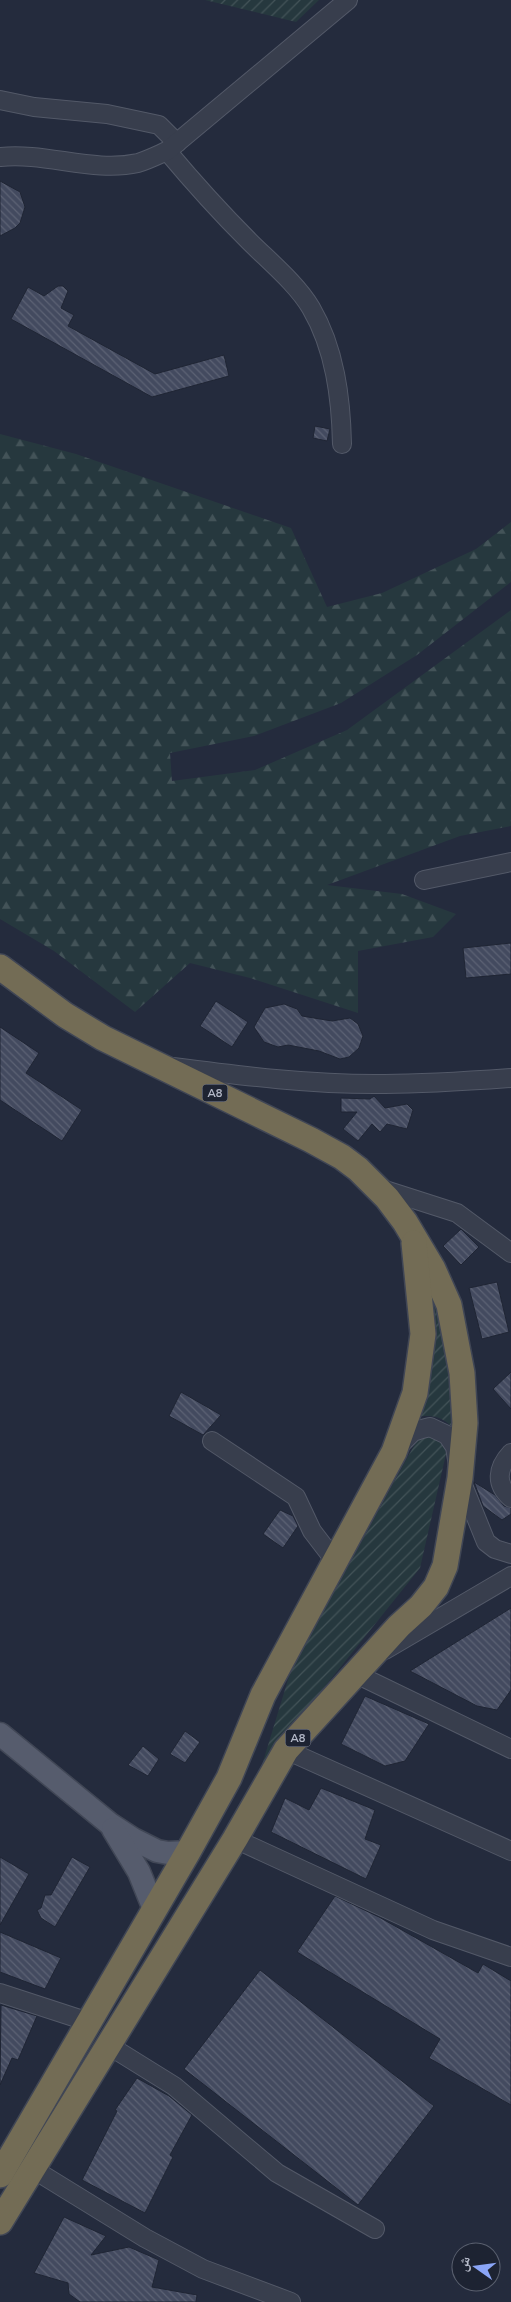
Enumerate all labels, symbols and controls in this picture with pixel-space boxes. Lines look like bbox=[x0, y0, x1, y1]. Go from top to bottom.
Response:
road number: A8 bbox=[202, 1084, 228, 1102]
road number: A8 bbox=[286, 1730, 310, 1746]
north arrow bbox=[451, 2242, 501, 2292]
text: ش bbox=[453, 2254, 474, 2273]

